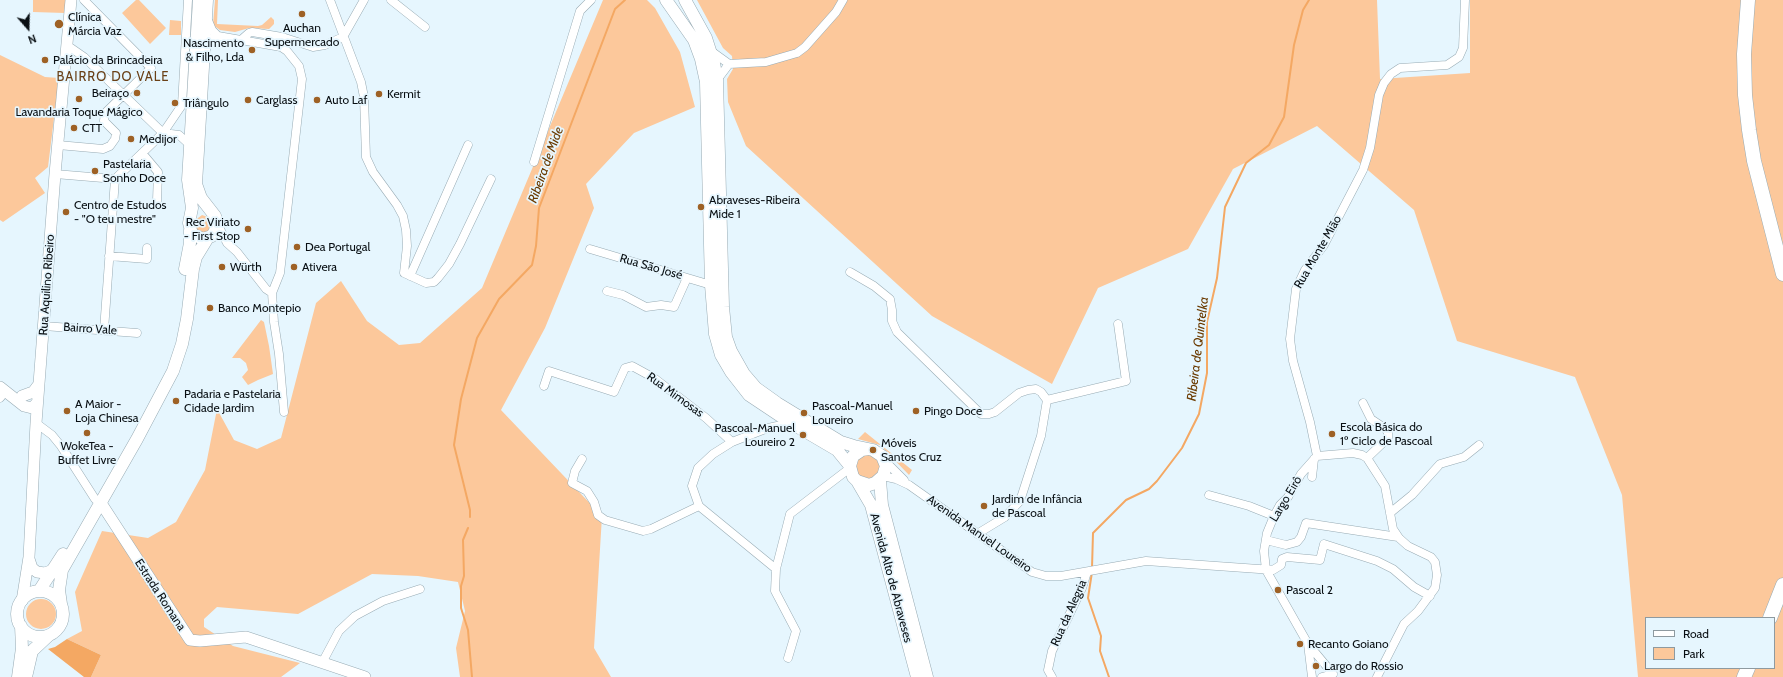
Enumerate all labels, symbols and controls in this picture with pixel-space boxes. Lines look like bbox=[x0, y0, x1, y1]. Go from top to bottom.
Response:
north arrow bbox=[8, 8, 48, 48]
marker: Auchan Supermercado bbox=[297, 9, 307, 19]
place label: Clínica Márcia Vaz bbox=[68, 10, 122, 38]
marker: Clínica Márcia Vaz bbox=[53, 18, 65, 30]
place label: Auchan Supermercado bbox=[265, 21, 339, 49]
text: N bbox=[26, 31, 38, 47]
place label: Nascimento & Filho, Lda bbox=[183, 36, 244, 64]
marker: Nascimento & Filho, Lda bbox=[247, 45, 257, 55]
place label: Palácio da Brincadeira bbox=[53, 53, 163, 67]
marker: Palácio da Brincadeira bbox=[40, 55, 50, 65]
district label: BAIRRO DO VALE bbox=[56, 69, 170, 85]
place label: Beiraço bbox=[92, 86, 129, 100]
place label: Kermit bbox=[387, 87, 420, 101]
marker: Beiraço bbox=[132, 88, 142, 98]
marker: Kermit bbox=[374, 89, 384, 99]
place label: Carglass bbox=[256, 93, 297, 107]
place label: Auto Laf bbox=[325, 93, 368, 107]
marker: Lavandaria Toque Mágico bbox=[74, 94, 84, 104]
marker: Carglass bbox=[243, 95, 253, 105]
marker: Auto Laf bbox=[312, 95, 322, 105]
place label: Triângulo bbox=[183, 96, 229, 110]
marker: Triângulo bbox=[170, 98, 180, 108]
place label: Lavandaria Toque Mágico bbox=[15, 105, 143, 119]
place label: CTT bbox=[82, 121, 102, 135]
marker: CTT bbox=[69, 123, 79, 133]
water label: Ribeira de Mide bbox=[525, 125, 567, 205]
place label: Medijor bbox=[139, 132, 177, 146]
marker: Medijor bbox=[126, 134, 136, 144]
place label: Pastelaria Sonho Doce bbox=[103, 157, 166, 185]
marker: Pastelaria Sonho Doce bbox=[90, 166, 100, 176]
place label: Abraveses-Ribeira Mide 1 bbox=[709, 193, 800, 221]
place label: Centro de Estudos - "O teu mestre" bbox=[74, 198, 167, 226]
marker: Abraveses-Ribeira Mide 1 bbox=[696, 202, 706, 212]
marker: Centro de Estudos - "O teu mestre" bbox=[61, 207, 71, 217]
street label: Rua Monte Mião bbox=[1291, 213, 1345, 291]
place label: Rec Viriato - First Stop bbox=[184, 215, 240, 243]
marker: Rec Viriato - First Stop bbox=[243, 224, 253, 234]
street label: Rua Aquilino Ribeiro bbox=[36, 234, 58, 336]
place label: Dea Portugal bbox=[305, 240, 370, 254]
marker: Dea Portugal bbox=[292, 242, 302, 252]
street label: Rua São José bbox=[618, 251, 684, 283]
place label: Würth bbox=[230, 260, 262, 274]
place label: Ativera bbox=[302, 260, 337, 274]
marker: Würth bbox=[217, 262, 227, 272]
marker: Ativera bbox=[289, 262, 299, 272]
water label: Ribeira de Quintelka bbox=[1184, 296, 1212, 402]
place label: Banco Montepio bbox=[218, 301, 301, 315]
marker: Banco Montepio bbox=[205, 303, 215, 313]
street label: Bairro Vale bbox=[63, 320, 117, 338]
street label: Rua Mimosas bbox=[644, 370, 706, 420]
place label: Padaria e Pastelaria Cidade Jardim bbox=[184, 387, 281, 415]
marker: Padaria e Pastelaria Cidade Jardim bbox=[171, 396, 181, 406]
place label: A Maior - Loja Chinesa bbox=[75, 397, 139, 425]
place label: Pascoal-Manuel Loureiro bbox=[812, 399, 892, 427]
place label: Pingo Doce bbox=[924, 404, 982, 418]
marker: A Maior - Loja Chinesa bbox=[62, 406, 72, 416]
marker: Pingo Doce bbox=[911, 406, 921, 416]
marker: Pascoal-Manuel Loureiro bbox=[799, 408, 809, 418]
place label: Escola Básica do 1º Ciclo de Pascoal bbox=[1340, 420, 1432, 448]
place label: Pascoal-Manuel Loureiro 2 bbox=[715, 421, 795, 449]
marker: WokeTea - Buffet Livre bbox=[82, 428, 92, 438]
marker: Escola Básica do 1º Ciclo de Pascoal bbox=[1327, 429, 1337, 439]
marker: Pascoal-Manuel Loureiro 2 bbox=[798, 430, 808, 440]
place label: Móveis Santos Cruz bbox=[881, 436, 942, 464]
place label: WokeTea - Buffet Livre bbox=[58, 439, 116, 467]
marker: Móveis Santos Cruz bbox=[868, 445, 878, 455]
street label: Largo Eirô bbox=[1267, 474, 1305, 524]
street label: Avenida Manuel Loureiro bbox=[924, 492, 1034, 576]
place label: Jardim de Infância de Pascoal bbox=[992, 492, 1082, 520]
marker: Jardim de Infância de Pascoal bbox=[979, 501, 989, 511]
street label: Avenida Alto de Abraveses bbox=[867, 512, 915, 644]
street label: Estrada Romana bbox=[131, 556, 189, 634]
street label: Rua da Alegria bbox=[1048, 578, 1090, 648]
place label: Pascoal 2 bbox=[1286, 583, 1333, 597]
marker: Pascoal 2 bbox=[1273, 585, 1283, 595]
legend bbox=[1645, 617, 1775, 669]
text: Road bbox=[1683, 626, 1709, 641]
place label: Recanto Goiano bbox=[1308, 637, 1388, 651]
marker: Recanto Goiano bbox=[1295, 639, 1305, 649]
text: Park bbox=[1683, 646, 1705, 661]
place label: Largo do Rossio bbox=[1324, 659, 1403, 673]
marker: Largo do Rossio bbox=[1311, 661, 1321, 671]

